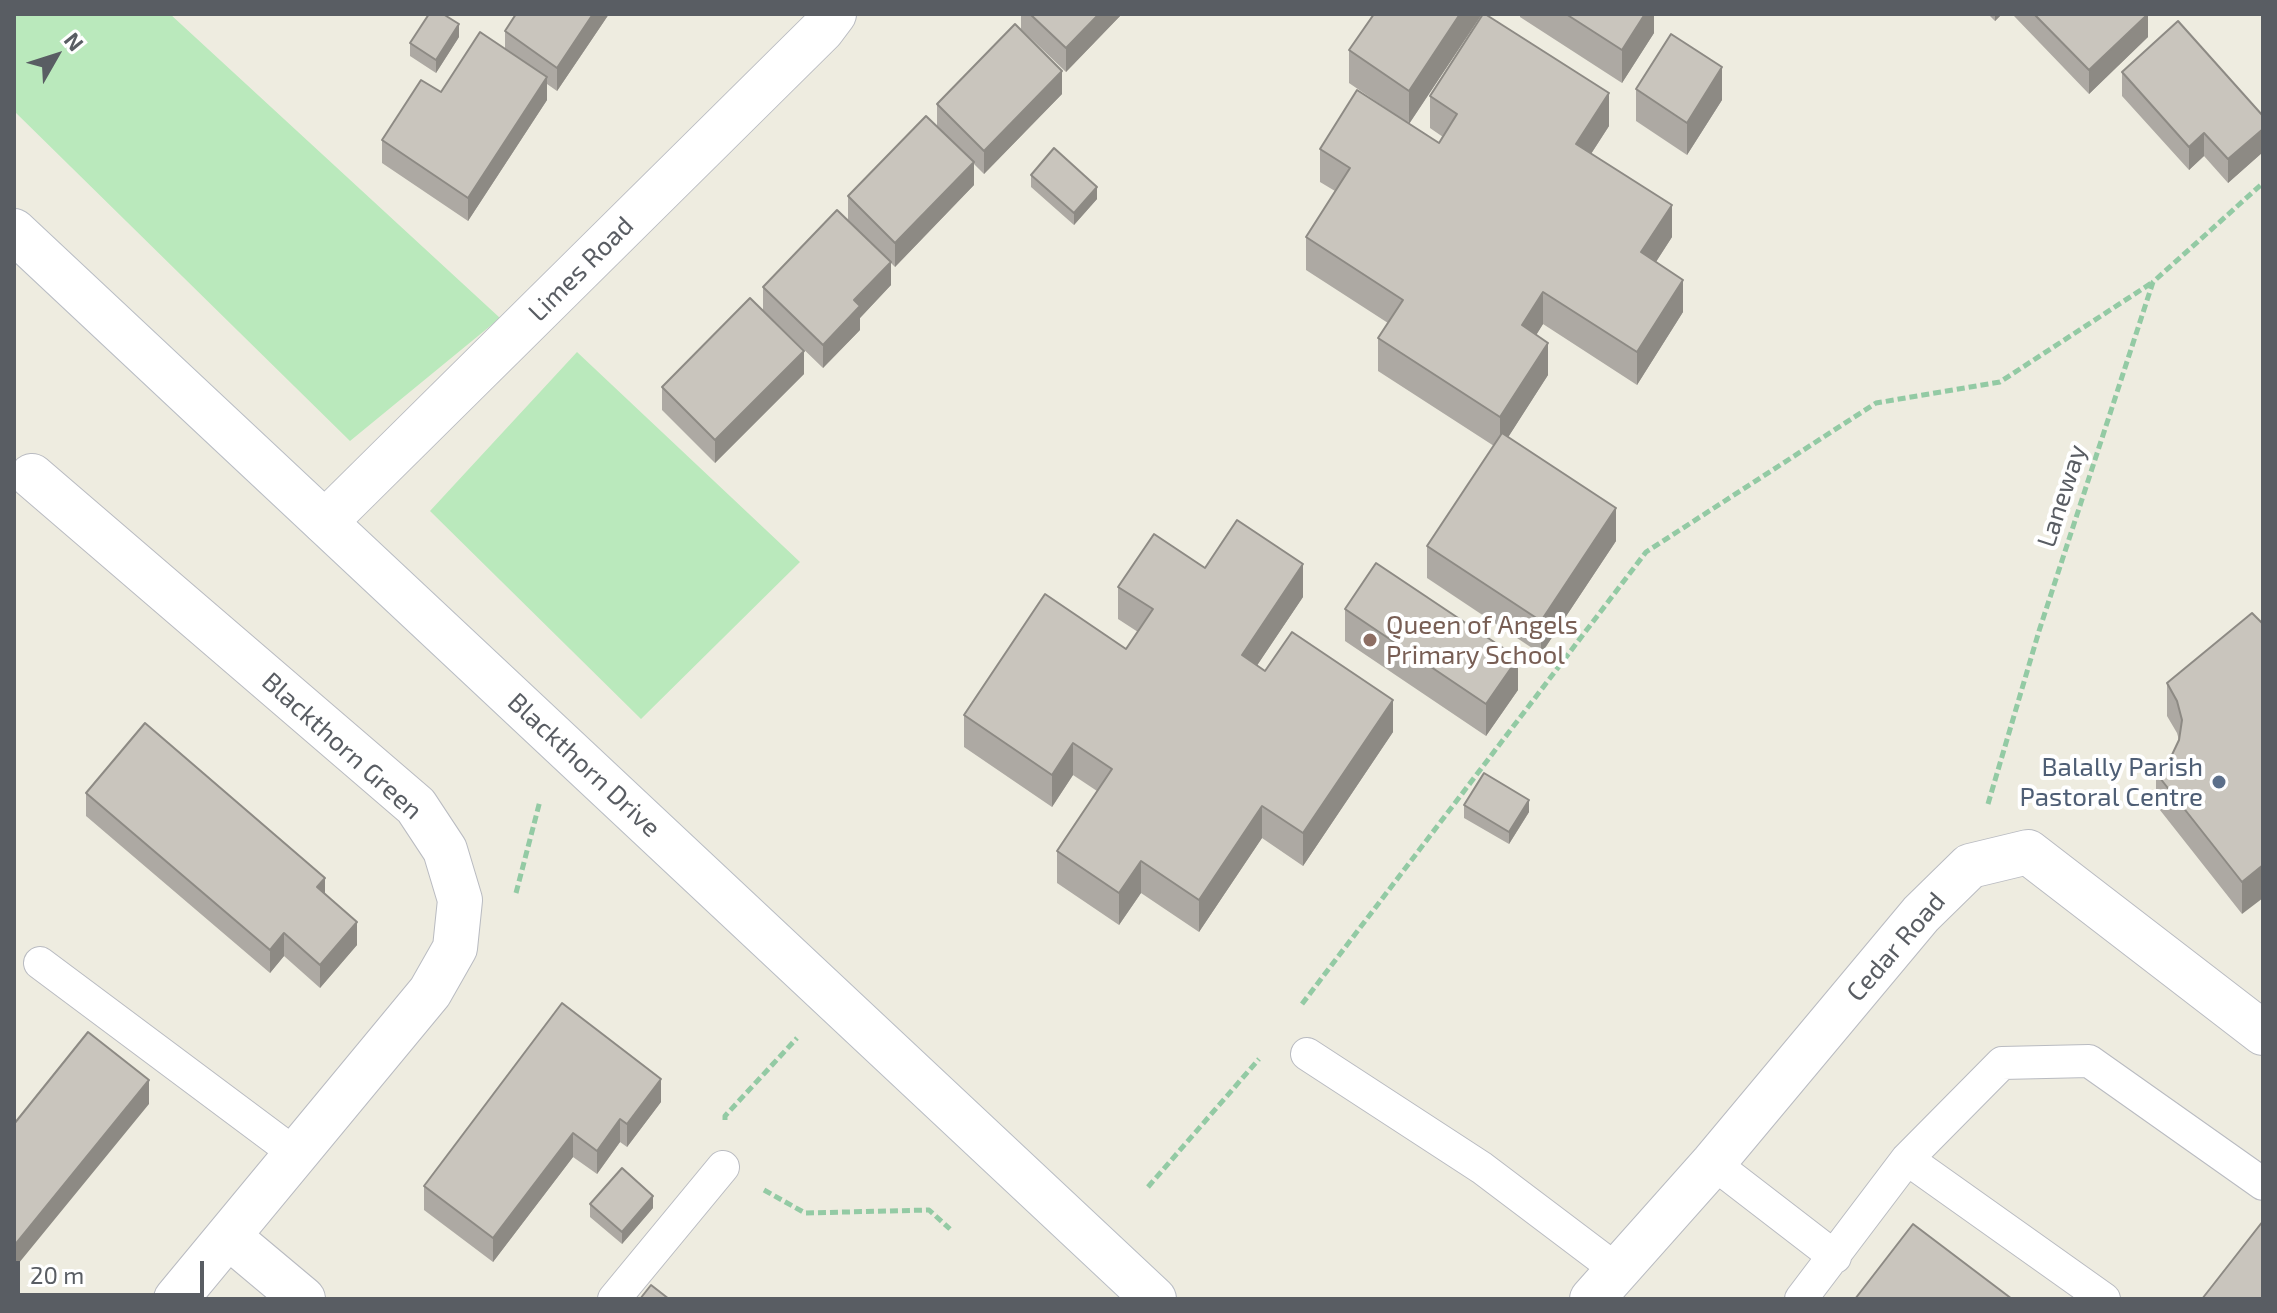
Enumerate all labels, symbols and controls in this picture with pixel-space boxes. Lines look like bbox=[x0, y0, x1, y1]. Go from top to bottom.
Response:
north arrow bbox=[16, 16, 96, 96]
text: N bbox=[60, 27, 90, 55]
street label: Limes Road bbox=[522, 210, 640, 328]
street label: Laneway bbox=[2031, 441, 2093, 551]
place label: Queen of Angels Primary School bbox=[1386, 609, 1578, 670]
marker: Queen of Angels Primary School bbox=[1361, 631, 1379, 649]
street label: Blackthorn Green bbox=[256, 666, 428, 826]
street label: Blackthorn Drive bbox=[501, 686, 667, 844]
place label: Balally Parish Pastoral Centre bbox=[2020, 751, 2203, 812]
marker: Balally Parish Pastoral Centre bbox=[2210, 773, 2228, 791]
street label: Cedar Road bbox=[1840, 886, 1952, 1008]
scale bar bbox=[20, 1245, 208, 1295]
text: 20 m bbox=[30, 1260, 84, 1289]

